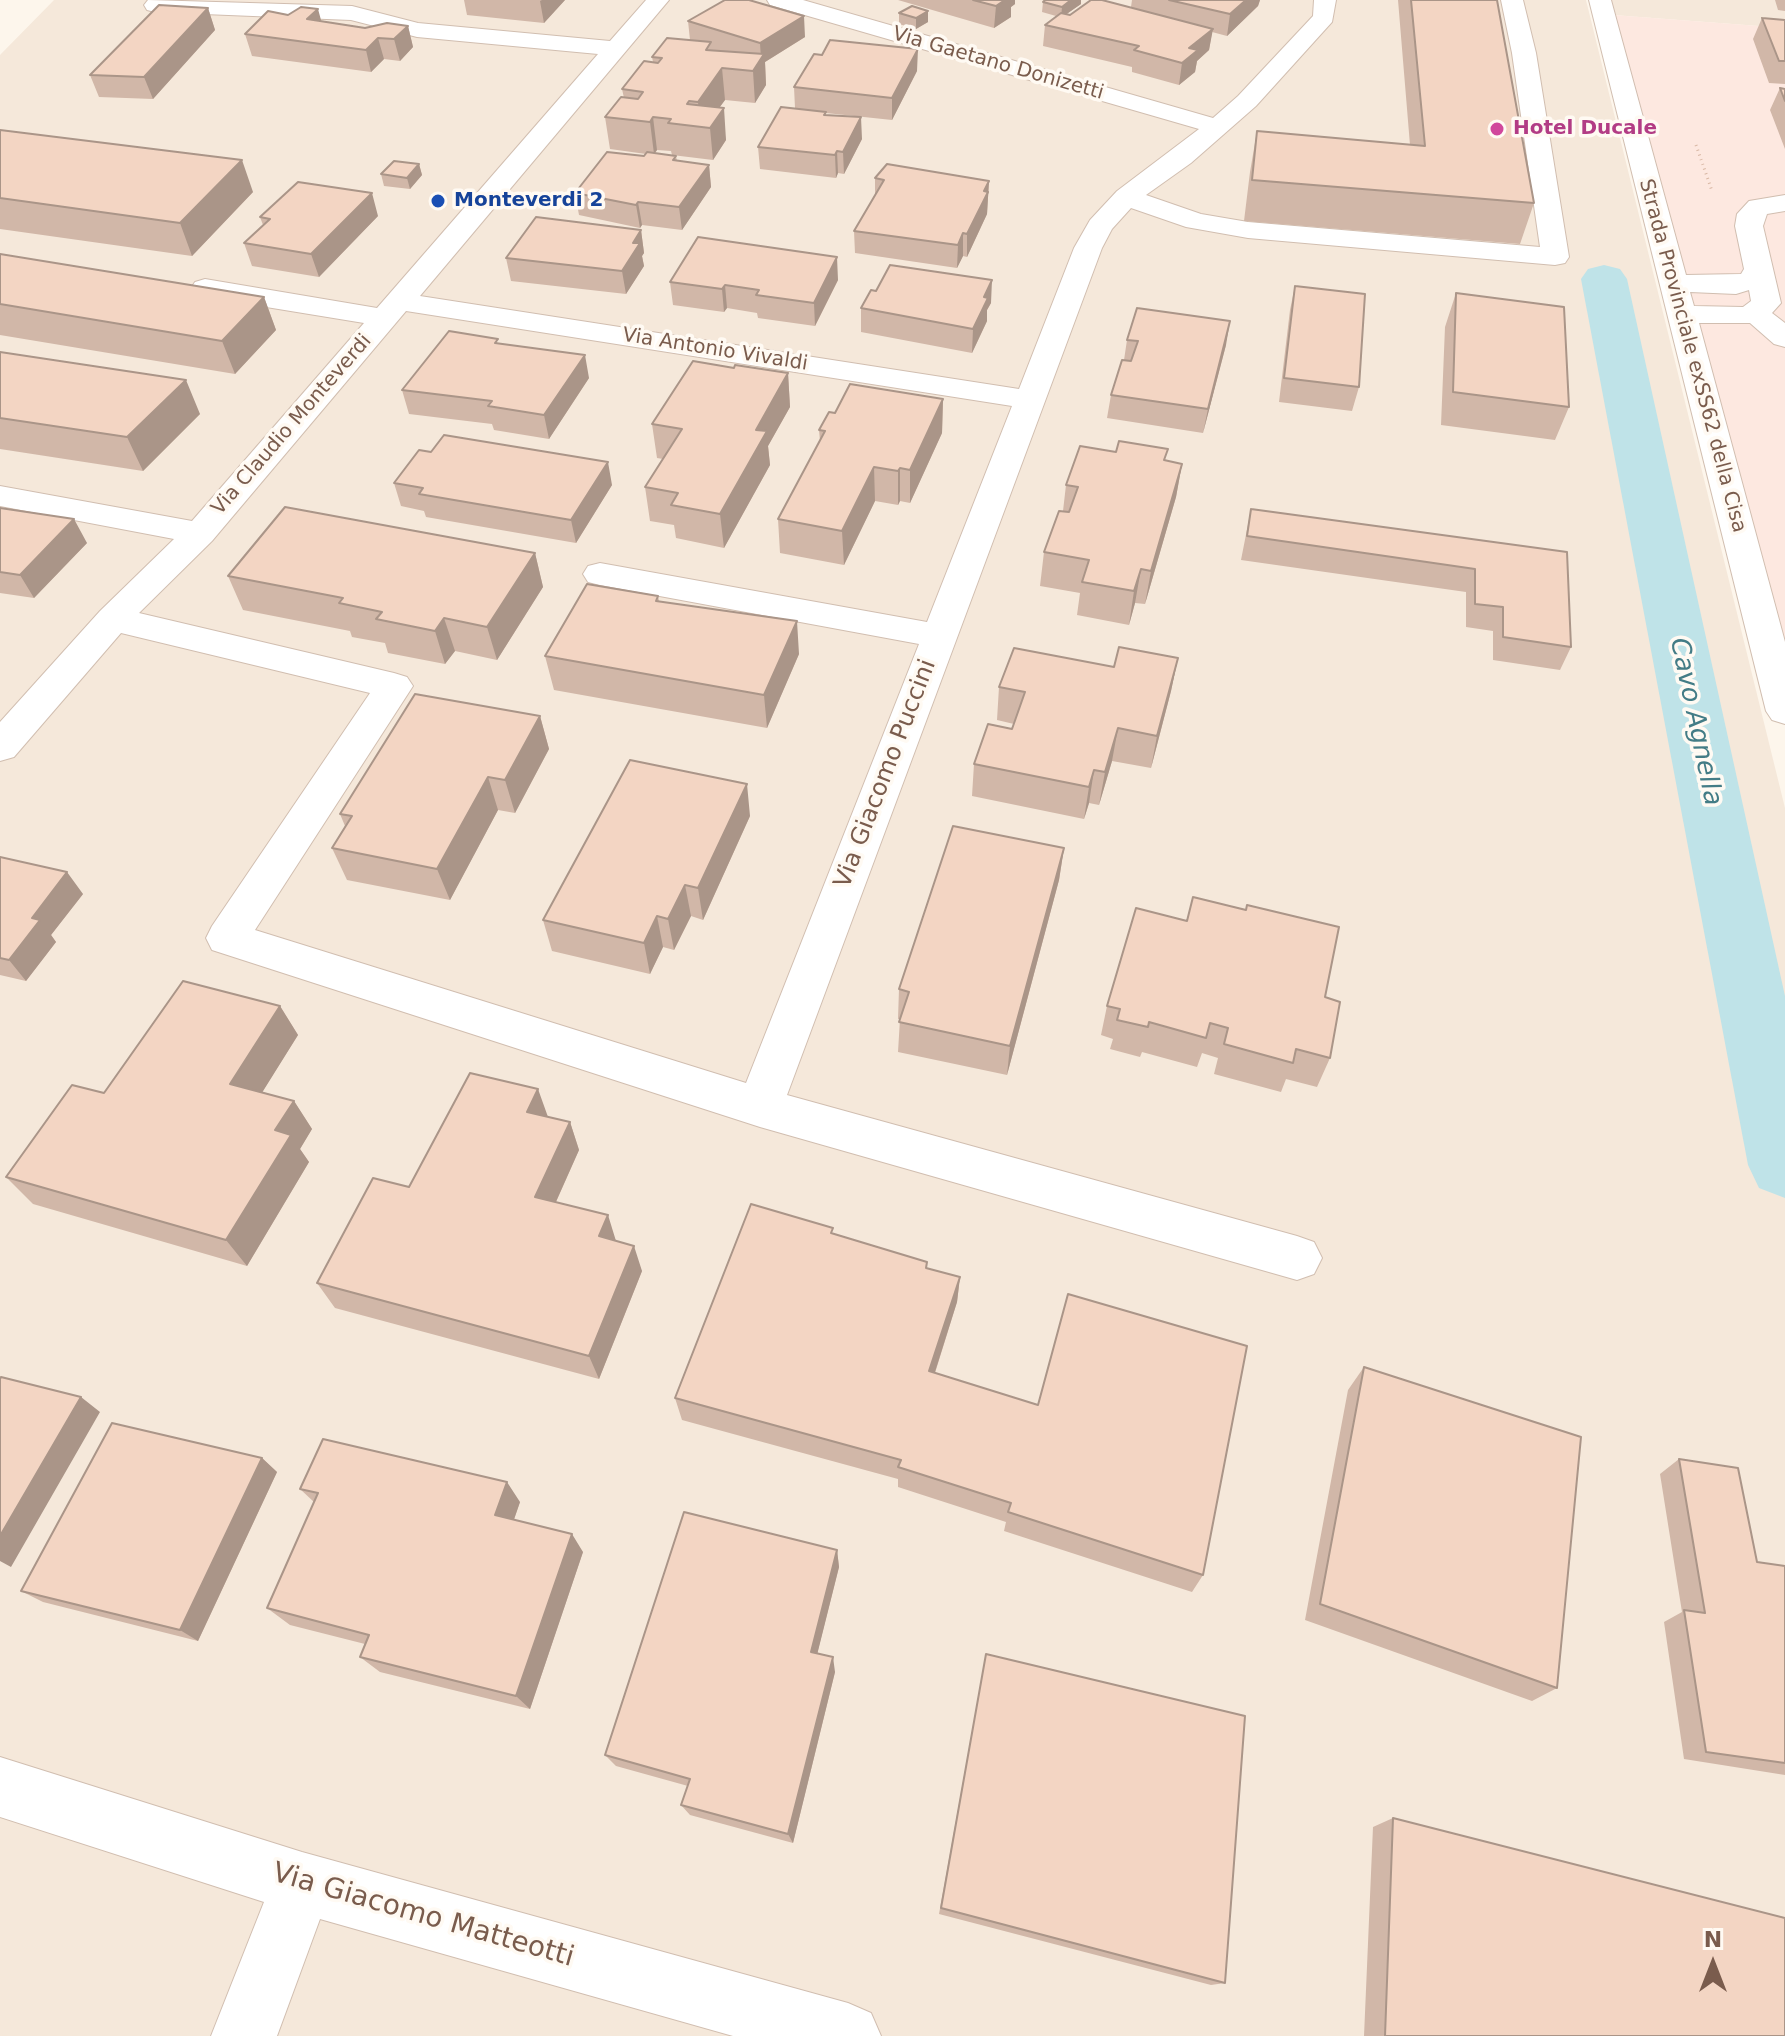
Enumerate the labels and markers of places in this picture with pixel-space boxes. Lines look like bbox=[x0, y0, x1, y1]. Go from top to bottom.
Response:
place label: Hotel Ducale bbox=[1513, 117, 1657, 141]
marker: Hotel Ducale bbox=[1488, 120, 1506, 138]
place label: Monteverdi 2 bbox=[454, 189, 604, 213]
marker: Monteverdi 2 bbox=[429, 192, 447, 210]

